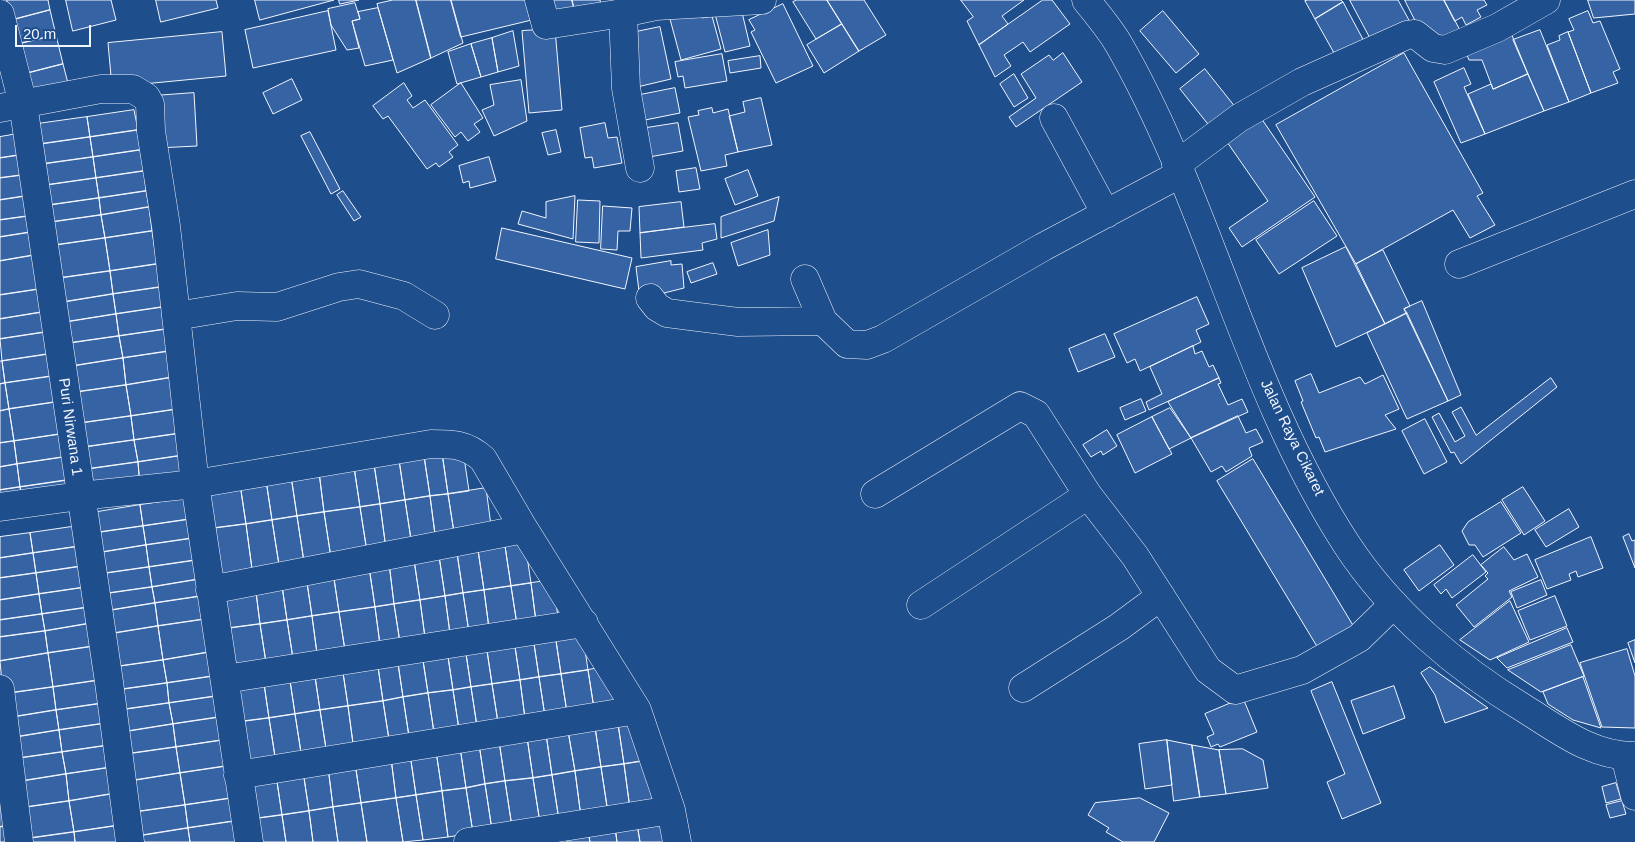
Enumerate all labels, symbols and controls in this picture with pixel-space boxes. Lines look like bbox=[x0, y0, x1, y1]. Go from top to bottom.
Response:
scale bar bbox=[18, 15, 94, 47]
text: 20 m bbox=[23, 25, 56, 42]
street label: Puri Nirwana 1 bbox=[54, 377, 86, 477]
street label: Jalan Raya Cikaret bbox=[1256, 377, 1328, 499]

